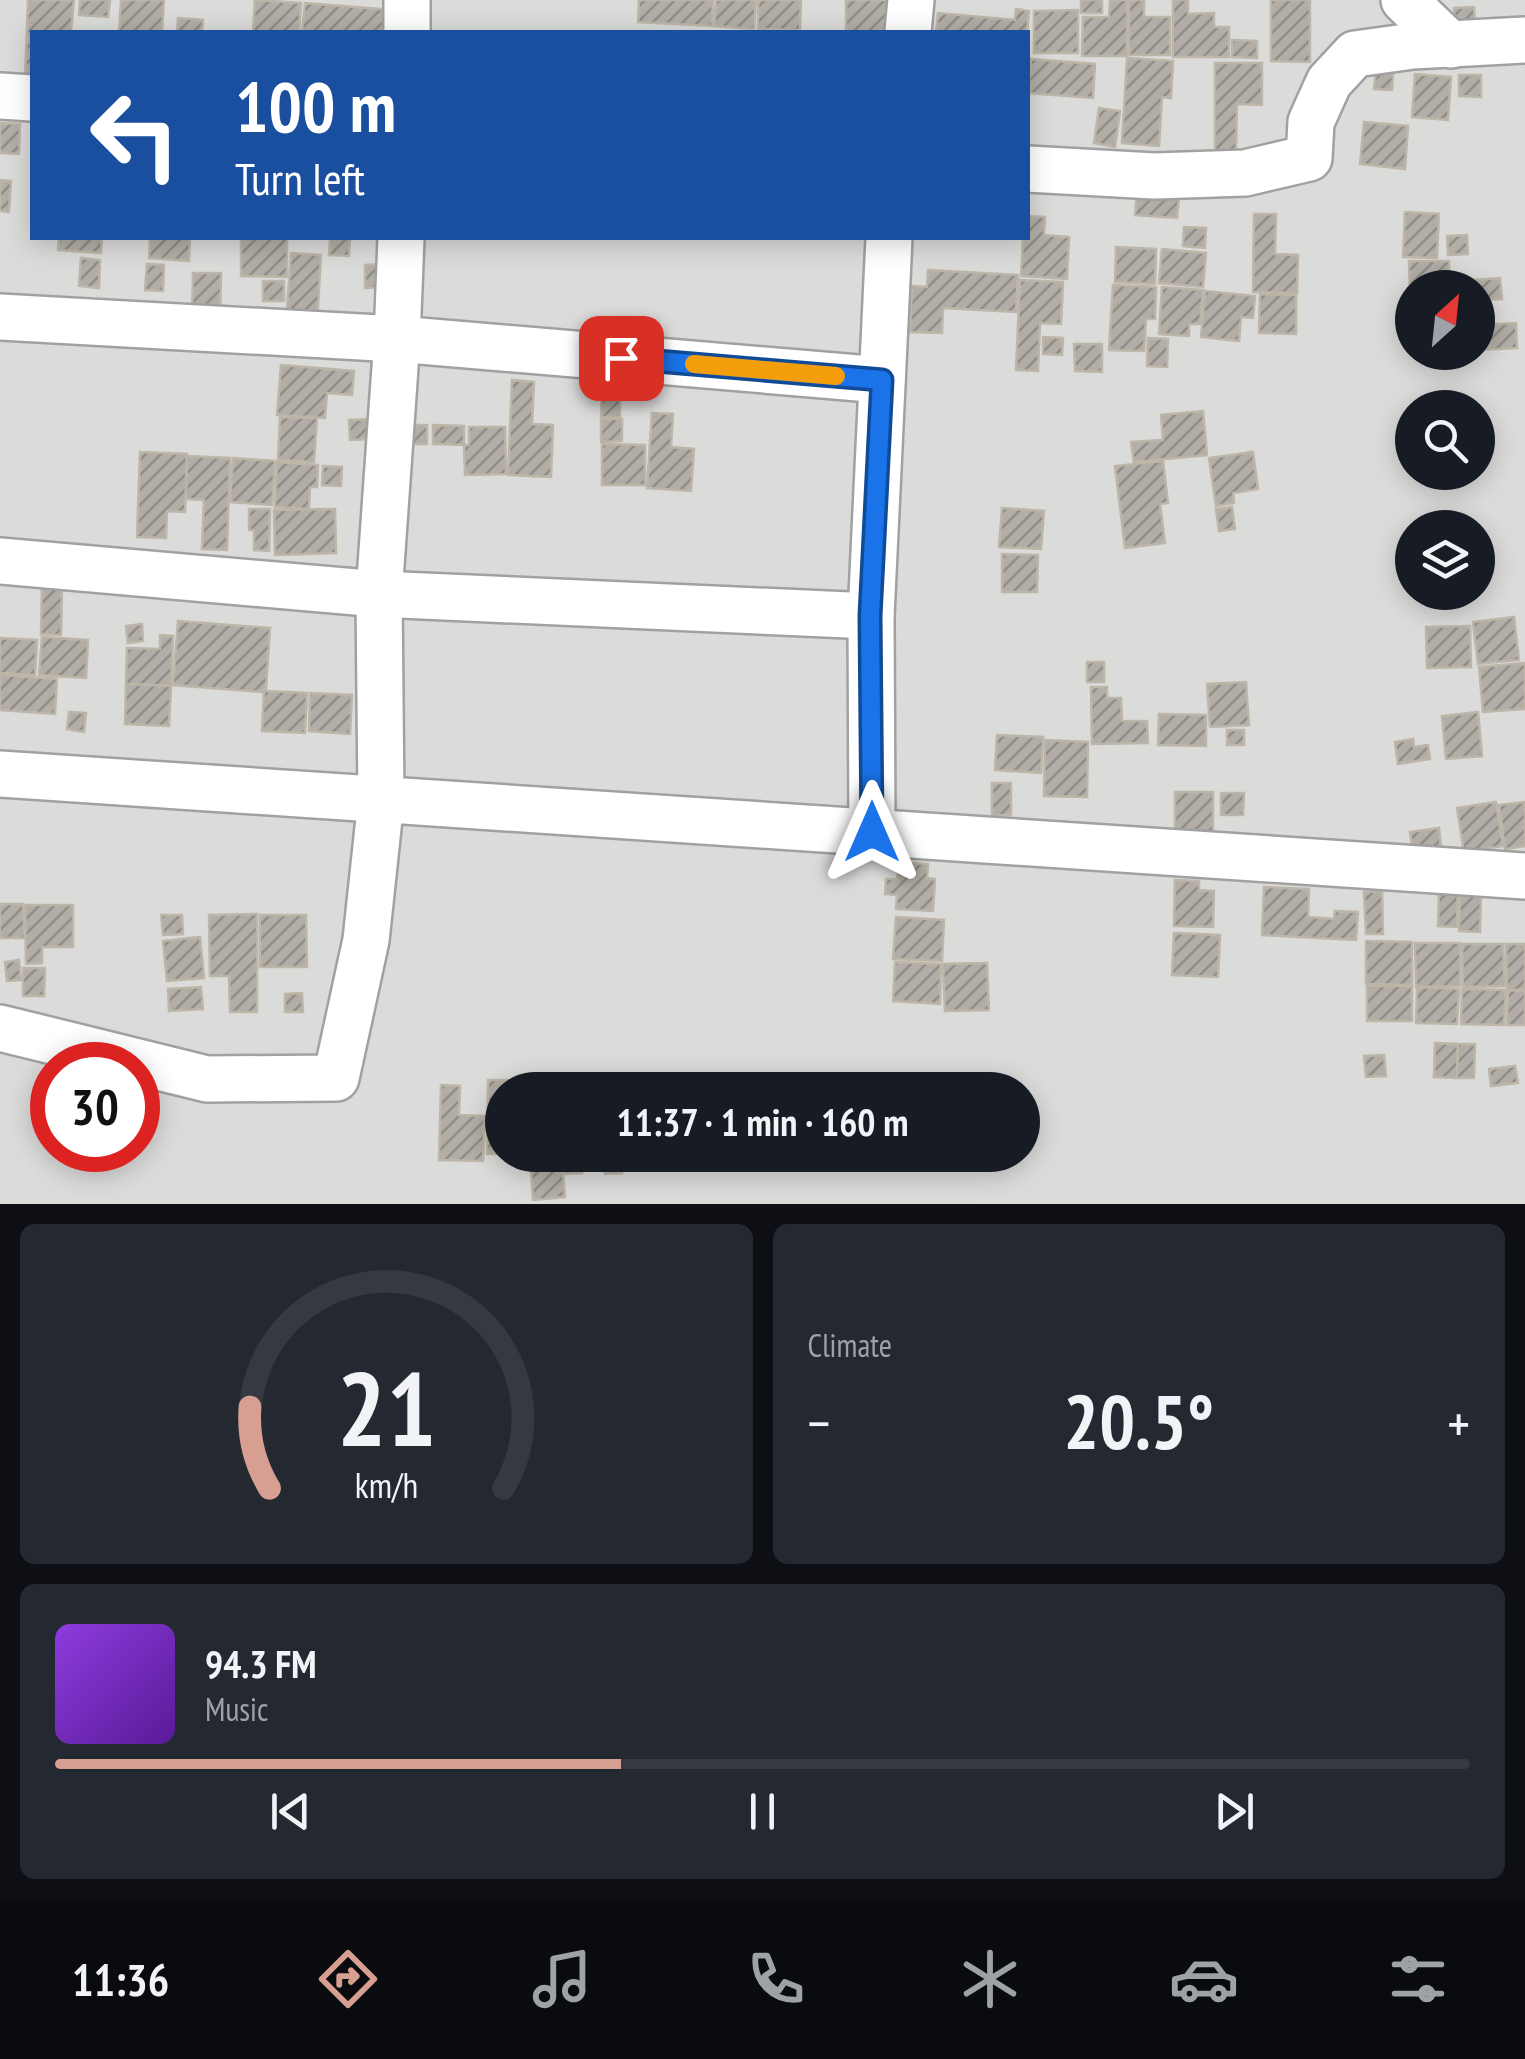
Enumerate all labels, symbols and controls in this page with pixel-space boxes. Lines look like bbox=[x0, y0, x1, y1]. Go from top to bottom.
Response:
text: 100 m bbox=[235, 61, 396, 151]
icon: left bbox=[70, 70, 200, 200]
text: Turn left bbox=[235, 149, 365, 207]
north arrow bbox=[1395, 270, 1495, 370]
map controls bbox=[1395, 270, 1495, 610]
pin bbox=[579, 316, 664, 401]
icon: arrive bbox=[594, 331, 649, 386]
button: search bbox=[1395, 390, 1495, 490]
button: layers bbox=[1395, 510, 1495, 610]
position arrow bbox=[820, 780, 924, 884]
speed limit sign: 30 bbox=[30, 1042, 160, 1172]
text: 11:37 · 1 min · 160 m bbox=[616, 1097, 909, 1146]
text: Climate bbox=[808, 1324, 892, 1366]
text: 21 bbox=[337, 1340, 436, 1475]
text: 20.5° bbox=[1063, 1373, 1214, 1470]
text: − bbox=[808, 1387, 830, 1458]
text: + bbox=[1447, 1387, 1470, 1458]
text: km/h bbox=[355, 1462, 418, 1508]
text: 94.3 FM bbox=[205, 1639, 317, 1688]
text: Music bbox=[205, 1688, 268, 1730]
icon: previous bbox=[263, 1784, 318, 1839]
icon: pause bbox=[735, 1784, 790, 1839]
icon: next bbox=[1207, 1784, 1262, 1839]
icon: directions bbox=[313, 1944, 383, 2014]
icon: music bbox=[527, 1944, 597, 2014]
icon: phone bbox=[741, 1944, 811, 2014]
icon: climate bbox=[955, 1944, 1025, 2014]
icon: car bbox=[1169, 1944, 1239, 2014]
icon: filters bbox=[1383, 1944, 1453, 2014]
text: 11:36 bbox=[72, 1950, 169, 2008]

